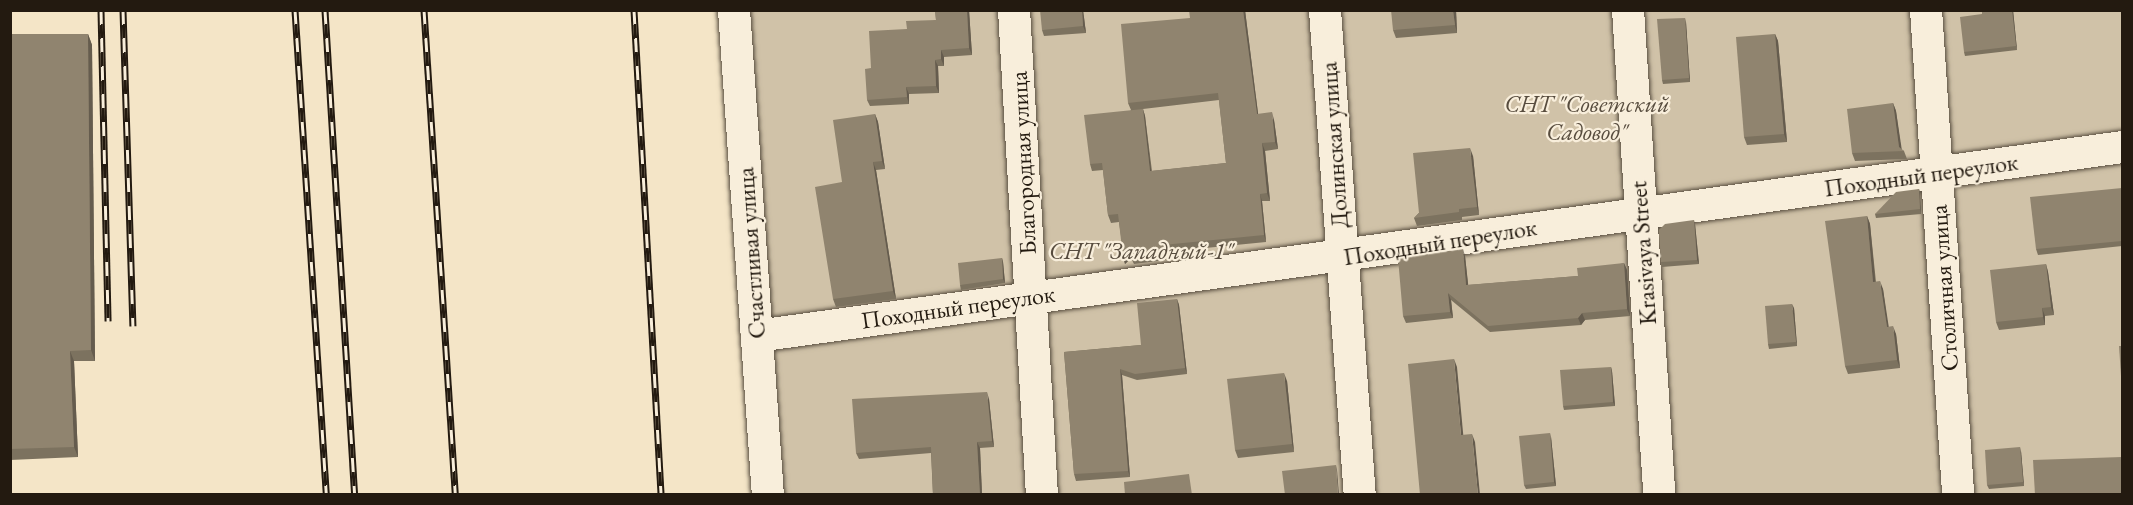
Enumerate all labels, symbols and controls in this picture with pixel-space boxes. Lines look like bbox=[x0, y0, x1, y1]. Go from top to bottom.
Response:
street label: Долинская улица bbox=[1314, 61, 1354, 229]
street label: Благородная улица bbox=[1004, 70, 1042, 256]
park label: СНТ "Советский Садовод" bbox=[1505, 90, 1669, 146]
street label: Походный переулок bbox=[1822, 147, 2020, 203]
street label: Счастливая улица bbox=[731, 166, 771, 340]
street label: Krasivaya Street bbox=[1624, 180, 1662, 326]
street label: Столичная улица bbox=[1924, 204, 1964, 372]
street label: Походный переулок bbox=[1341, 212, 1539, 272]
park label: СНТ "Западный-1" bbox=[1049, 237, 1233, 265]
street label: Походный переулок bbox=[859, 279, 1057, 335]

